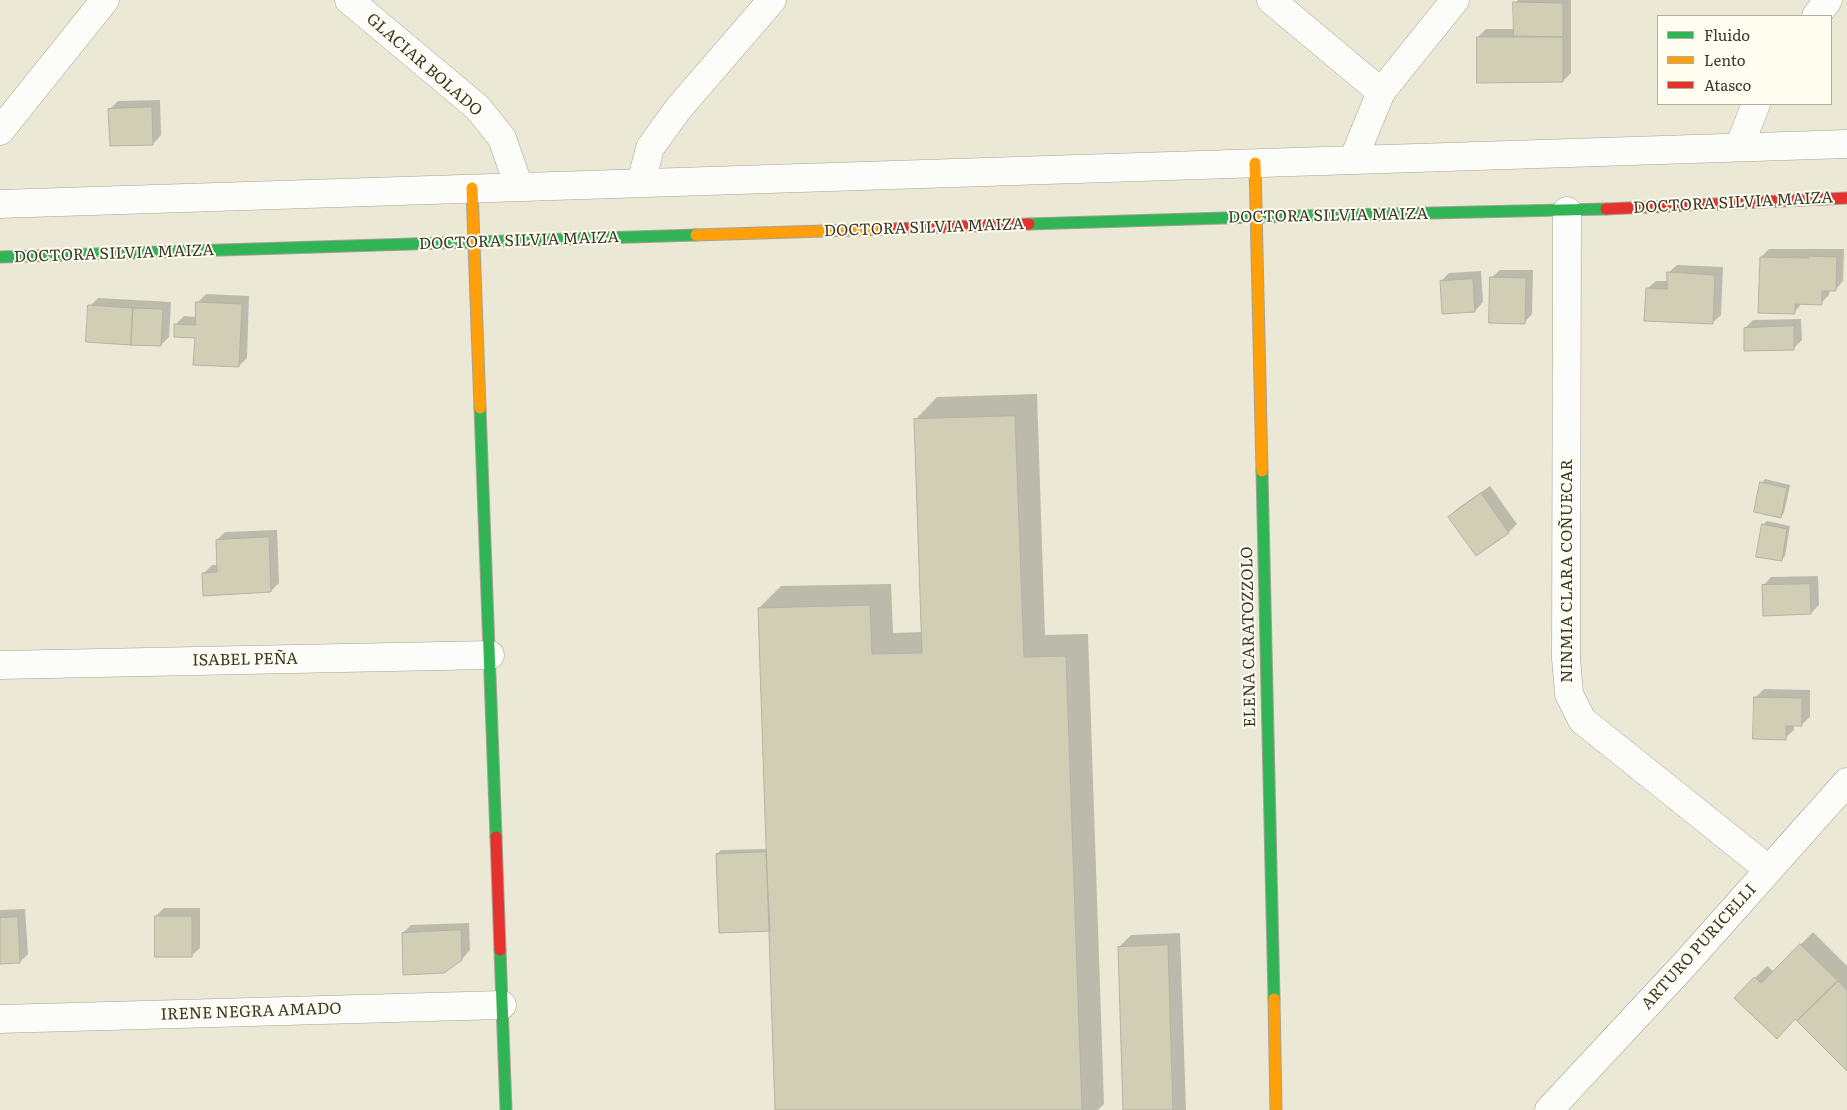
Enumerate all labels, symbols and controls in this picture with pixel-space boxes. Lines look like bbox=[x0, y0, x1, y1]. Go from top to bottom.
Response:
street label: GLACIAR BOLADO bbox=[362, 10, 486, 120]
legend bbox=[1657, 15, 1832, 105]
text: Fluido bbox=[1704, 23, 1750, 46]
text: Lento bbox=[1704, 48, 1745, 71]
text: Atasco bbox=[1704, 73, 1751, 96]
street label: DOCTORA SILVIA MAIZA bbox=[1633, 188, 1833, 218]
street label: DOCTORA SILVIA MAIZA bbox=[1228, 205, 1428, 227]
street label: DOCTORA SILVIA MAIZA bbox=[824, 215, 1024, 241]
street label: DOCTORA SILVIA MAIZA bbox=[419, 228, 619, 254]
street label: DOCTORA SILVIA MAIZA bbox=[14, 241, 214, 267]
street label: NINMIA CLARA COÑUECAR bbox=[1557, 459, 1577, 683]
street label: ELENA CARATOZZOLO bbox=[1238, 546, 1260, 728]
street label: ISABEL PEÑA bbox=[192, 649, 298, 671]
street label: ARTURO PURICELLI bbox=[1638, 880, 1760, 1014]
street label: IRENE NEGRA AMADO bbox=[160, 999, 342, 1025]

